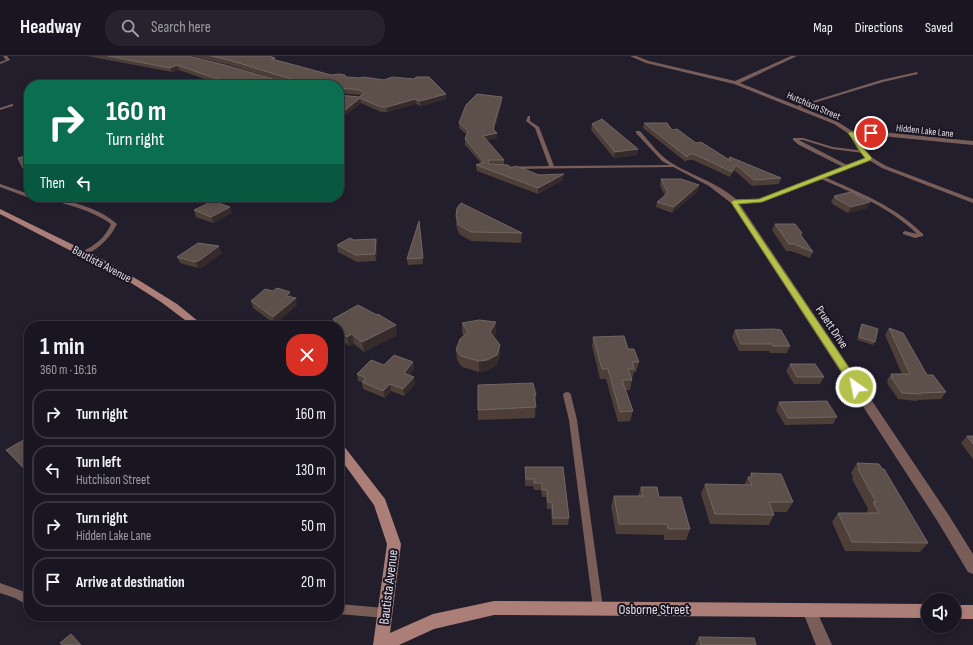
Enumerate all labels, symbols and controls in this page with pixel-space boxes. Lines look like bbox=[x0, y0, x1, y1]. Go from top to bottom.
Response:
search box bbox=[105, 10, 385, 46]
text: Headway bbox=[20, 16, 81, 39]
icon: search bbox=[119, 17, 141, 39]
text: Search here bbox=[151, 18, 211, 37]
text: Map bbox=[813, 19, 833, 36]
text: Directions bbox=[855, 19, 903, 36]
text: Saved bbox=[925, 19, 953, 36]
street label: Hutchison Street bbox=[785, 89, 842, 123]
text: 160 m bbox=[106, 95, 166, 128]
icon: right bbox=[40, 96, 92, 148]
pin bbox=[854, 116, 888, 150]
icon: arrive bbox=[860, 122, 882, 144]
street label: Hidden Lake Lane bbox=[896, 122, 954, 140]
text: Turn right bbox=[106, 129, 164, 150]
icon: left bbox=[73, 172, 95, 194]
text: Then bbox=[40, 174, 65, 193]
street label: Bautista Avenue bbox=[70, 243, 134, 286]
street label: Pruett Drive bbox=[812, 303, 851, 352]
text: 1 min bbox=[40, 332, 85, 361]
button: close bbox=[286, 334, 328, 376]
text: 360 m · 16:16 bbox=[40, 362, 97, 378]
position arrow bbox=[835, 366, 877, 408]
icon: right bbox=[42, 403, 64, 425]
text: Turn right bbox=[76, 405, 128, 424]
text: 160 m bbox=[295, 405, 326, 424]
text: Turn left bbox=[76, 453, 121, 472]
icon: left bbox=[42, 459, 64, 481]
text: 130 m bbox=[296, 461, 326, 480]
text: Hutchison Street bbox=[76, 472, 150, 488]
text: Turn right bbox=[76, 509, 128, 528]
icon: right bbox=[42, 515, 64, 537]
text: 50 m bbox=[301, 517, 326, 536]
text: Hidden Lake Lane bbox=[76, 528, 151, 544]
street label: Bautista Avenue bbox=[375, 549, 402, 626]
icon: arrive bbox=[42, 571, 64, 593]
text: Arrive at destination bbox=[76, 573, 185, 592]
text: 20 m bbox=[301, 573, 326, 592]
map controls bbox=[921, 593, 961, 633]
button: sound bbox=[921, 593, 961, 633]
street label: Osborne Street bbox=[619, 601, 689, 618]

